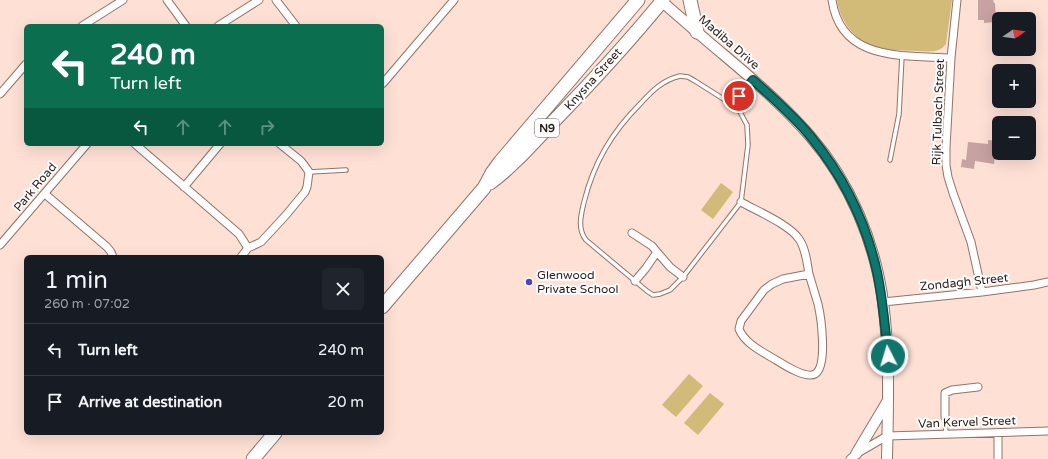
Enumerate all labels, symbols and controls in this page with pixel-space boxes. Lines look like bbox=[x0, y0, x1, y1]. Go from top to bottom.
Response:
street label: Madiba Drive bbox=[696, 12, 762, 72]
north arrow bbox=[992, 12, 1036, 56]
map controls bbox=[992, 12, 1036, 160]
text: 240 m bbox=[110, 38, 196, 72]
icon: left bbox=[44, 40, 96, 92]
street label: Knysna Street bbox=[561, 45, 625, 113]
street label: Rijk Tulbach Street bbox=[929, 58, 947, 165]
button: + bbox=[992, 64, 1036, 108]
text: Turn left bbox=[110, 72, 182, 94]
pin bbox=[722, 79, 756, 113]
icon: arrive bbox=[728, 85, 750, 107]
icon: left bbox=[130, 116, 152, 138]
icon: ahead bbox=[172, 116, 194, 138]
icon: ahead bbox=[214, 116, 236, 138]
icon: right bbox=[256, 116, 278, 138]
button: − bbox=[992, 116, 1036, 160]
road number: N9 bbox=[535, 119, 559, 137]
street label: Park Road bbox=[11, 160, 59, 214]
text: 1 min bbox=[44, 266, 108, 295]
button: close bbox=[322, 268, 364, 310]
place label: Glenwood Private School bbox=[537, 268, 619, 296]
street label: Zondagh Street bbox=[919, 270, 1009, 294]
marker: Glenwood Private School bbox=[524, 277, 534, 287]
text: 260 m · 07:02 bbox=[44, 296, 130, 312]
position arrow bbox=[867, 335, 909, 377]
icon: left bbox=[44, 339, 66, 361]
text: Turn left bbox=[78, 341, 138, 359]
text: 240 m bbox=[318, 341, 364, 359]
icon: arrive bbox=[44, 391, 66, 413]
text: Arrive at destination bbox=[78, 393, 222, 411]
text: 20 m bbox=[327, 393, 364, 411]
street label: Van Kervel Street bbox=[918, 413, 1016, 431]

